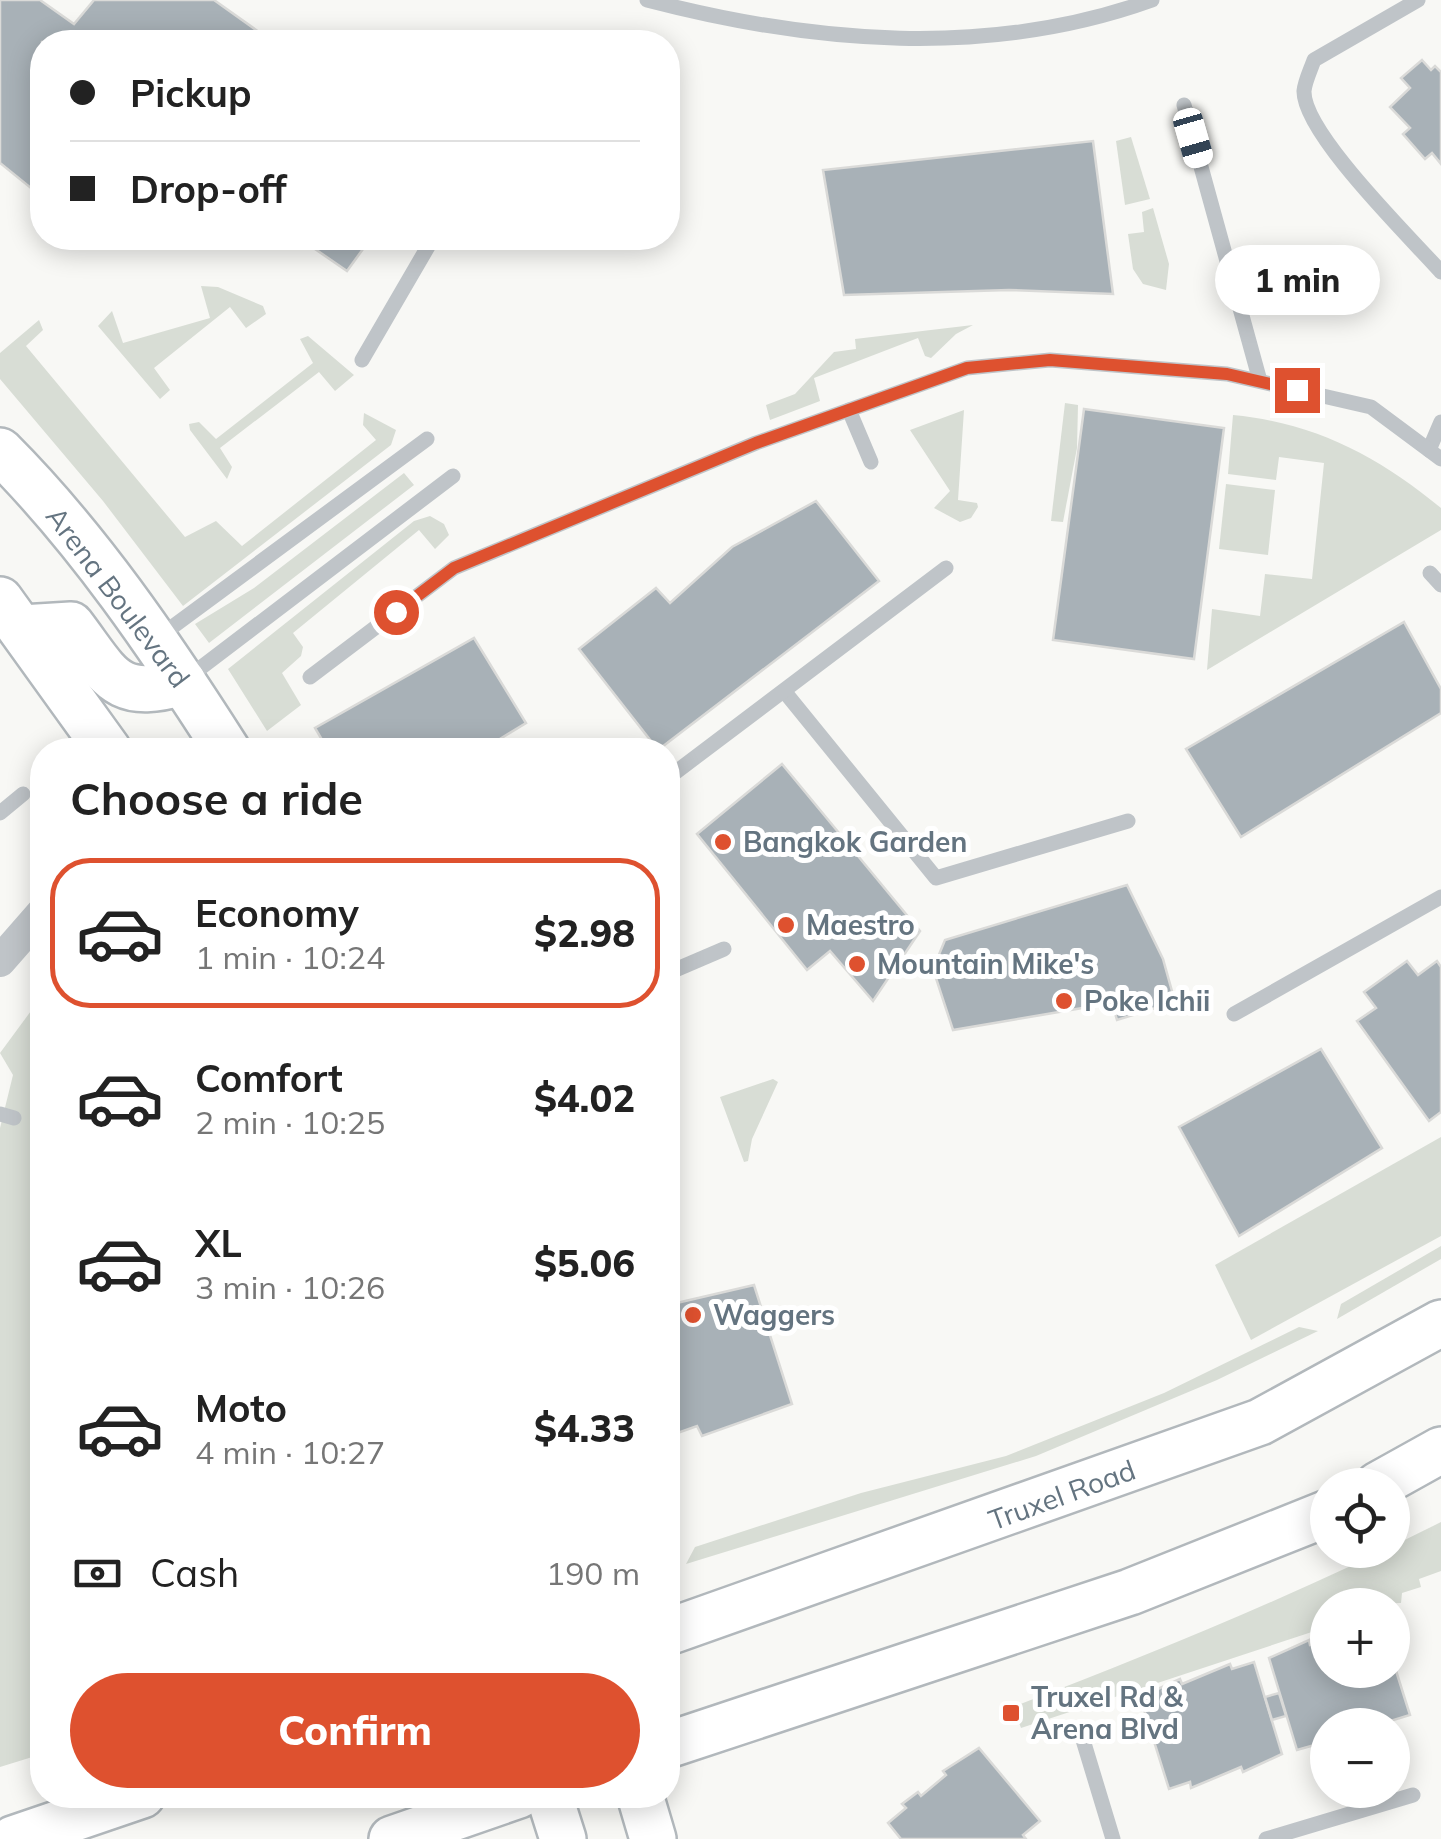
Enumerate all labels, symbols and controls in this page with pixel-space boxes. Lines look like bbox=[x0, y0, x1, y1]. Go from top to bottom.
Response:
text: Pickup bbox=[130, 69, 252, 117]
car bbox=[1170, 105, 1216, 171]
text: Drop-off bbox=[130, 165, 287, 213]
callout: 1 min bbox=[1214, 245, 1380, 315]
text: 1 min bbox=[1255, 260, 1340, 300]
route end bbox=[1275, 368, 1320, 413]
street label: Arena Boulevard bbox=[39, 499, 198, 694]
route start bbox=[374, 590, 419, 635]
text: Choose a ride bbox=[70, 770, 363, 826]
place label: Bangkok Garden bbox=[743, 824, 967, 859]
marker: Bangkok Garden bbox=[712, 831, 734, 853]
icon: car bbox=[75, 888, 165, 978]
text: Economy bbox=[195, 889, 359, 937]
place label: Maestro bbox=[806, 907, 915, 942]
text: $2.98 bbox=[534, 909, 635, 957]
marker: Maestro bbox=[775, 914, 797, 936]
text: 1 min · 10:24 bbox=[195, 937, 385, 977]
place label: Mountain Mike's bbox=[877, 946, 1094, 981]
marker: Mountain Mike's bbox=[846, 953, 868, 975]
place label: Poke Ichii bbox=[1084, 983, 1210, 1018]
marker: Poke Ichii bbox=[1053, 990, 1075, 1012]
icon: car bbox=[75, 1053, 165, 1143]
text: Comfort bbox=[195, 1054, 343, 1102]
text: $4.02 bbox=[534, 1074, 635, 1122]
text: 2 min · 10:25 bbox=[195, 1102, 385, 1142]
icon: car bbox=[75, 1218, 165, 1308]
text: XL bbox=[195, 1219, 242, 1267]
text: $5.06 bbox=[534, 1239, 635, 1287]
text: 3 min · 10:26 bbox=[195, 1267, 385, 1307]
place label: Waggers bbox=[713, 1297, 835, 1332]
marker: Waggers bbox=[682, 1304, 704, 1326]
icon: car bbox=[75, 1383, 165, 1473]
text: Moto bbox=[195, 1384, 287, 1432]
text: $4.33 bbox=[534, 1404, 635, 1452]
text: 4 min · 10:27 bbox=[195, 1432, 385, 1472]
street label: Truxel Road bbox=[984, 1452, 1140, 1537]
map controls bbox=[1310, 1468, 1410, 1808]
button: locate bbox=[1310, 1468, 1410, 1568]
icon: cash bbox=[70, 1546, 125, 1601]
text: Cash bbox=[150, 1549, 239, 1597]
text: 190 m bbox=[546, 1553, 640, 1593]
button: + bbox=[1310, 1588, 1410, 1688]
button: Confirm bbox=[70, 1673, 640, 1788]
place label: Truxel Rd & Arena Blvd bbox=[1031, 1679, 1183, 1746]
marker: Truxel Rd & Arena Blvd bbox=[1000, 1702, 1022, 1724]
button: − bbox=[1310, 1708, 1410, 1808]

